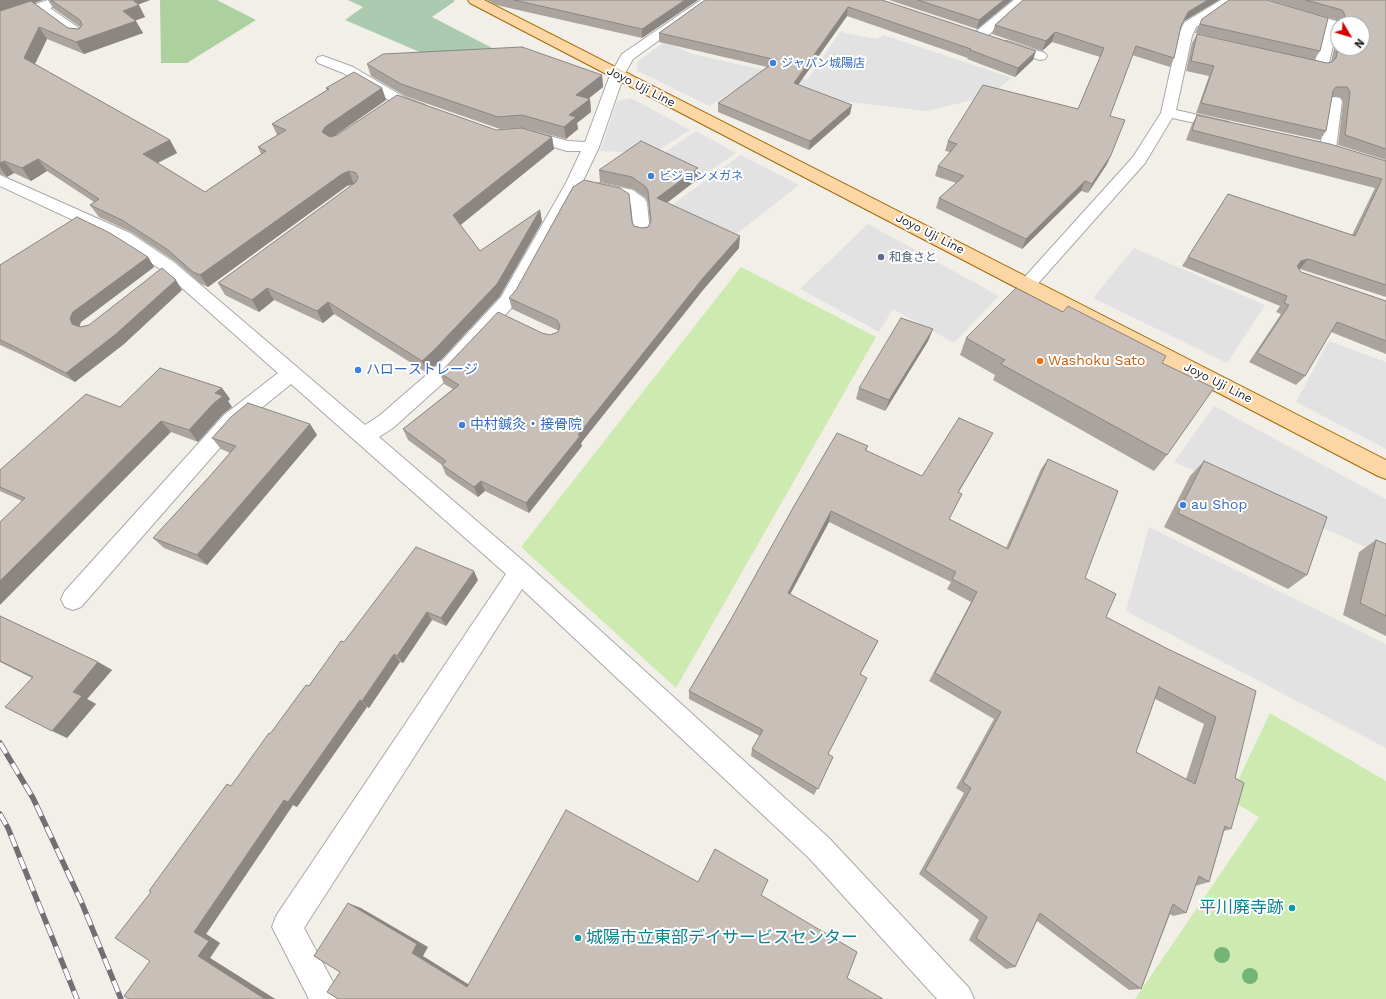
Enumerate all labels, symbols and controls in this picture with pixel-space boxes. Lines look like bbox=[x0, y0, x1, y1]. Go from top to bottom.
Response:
north arrow bbox=[1330, 16, 1370, 56]
text: N bbox=[1351, 36, 1367, 50]
place label: ジャパン城陽店 bbox=[781, 56, 865, 70]
marker: ジャパン城陽店 bbox=[768, 58, 778, 68]
street label: Joyo Uji Line bbox=[604, 64, 678, 110]
place label: ビジョンメガネ bbox=[659, 169, 743, 183]
marker: ビジョンメガネ bbox=[646, 171, 656, 181]
street label: Joyo Uji Line bbox=[893, 211, 967, 257]
place label: 和食さと bbox=[889, 250, 937, 264]
marker: 和食さと bbox=[876, 252, 886, 262]
place label: Washoku Sato bbox=[1048, 353, 1145, 369]
marker: Washoku Sato bbox=[1035, 356, 1045, 366]
street label: Joyo Uji Line bbox=[1181, 360, 1255, 406]
place label: ハローストレージ bbox=[366, 362, 478, 378]
marker: ハローストレージ bbox=[353, 365, 363, 375]
place label: 中村鍼灸・接骨院 bbox=[470, 417, 582, 433]
marker: 中村鍼灸・接骨院 bbox=[457, 420, 467, 430]
place label: au Shop bbox=[1191, 497, 1247, 513]
marker: au Shop bbox=[1178, 500, 1188, 510]
place label: 平川廃寺跡 bbox=[1199, 898, 1284, 918]
marker: 平川廃寺跡 bbox=[1287, 903, 1297, 913]
place label: 城陽市立東部デイサービスセンター bbox=[586, 928, 858, 948]
marker: 城陽市立東部デイサービスセンター bbox=[573, 933, 583, 943]

